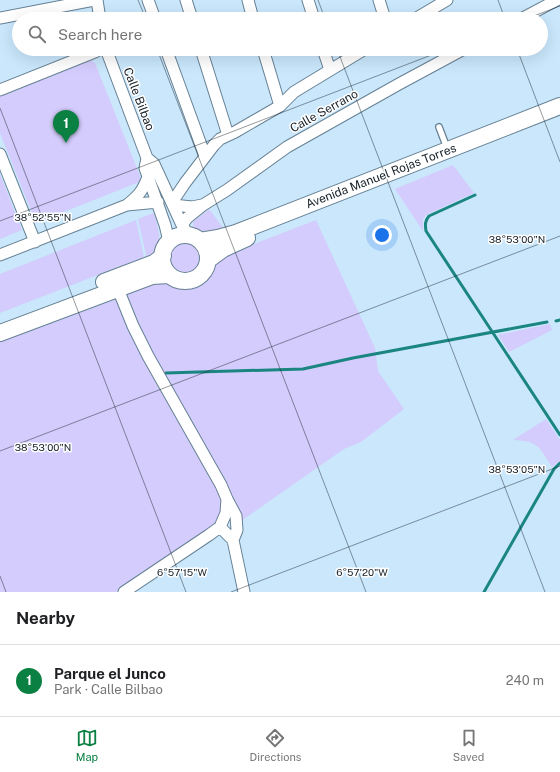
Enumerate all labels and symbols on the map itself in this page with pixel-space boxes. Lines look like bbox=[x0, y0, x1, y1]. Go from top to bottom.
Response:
street label: Calle Bilbao bbox=[121, 65, 158, 133]
street label: Calle Serrano bbox=[288, 86, 361, 135]
pin: 1 bbox=[53, 110, 79, 143]
street label: Avenida Manuel Rojas Torres bbox=[304, 141, 458, 211]
text: 38°52'55"N bbox=[15, 211, 71, 223]
your location bbox=[372, 225, 392, 245]
text: 38°53'00"N bbox=[489, 233, 545, 245]
text: 38°53'00"N bbox=[15, 441, 71, 453]
text: 38°53'05"N bbox=[489, 463, 545, 475]
text: 6°57'15"W bbox=[157, 566, 207, 578]
text: 6°57'20"W bbox=[336, 566, 388, 578]

